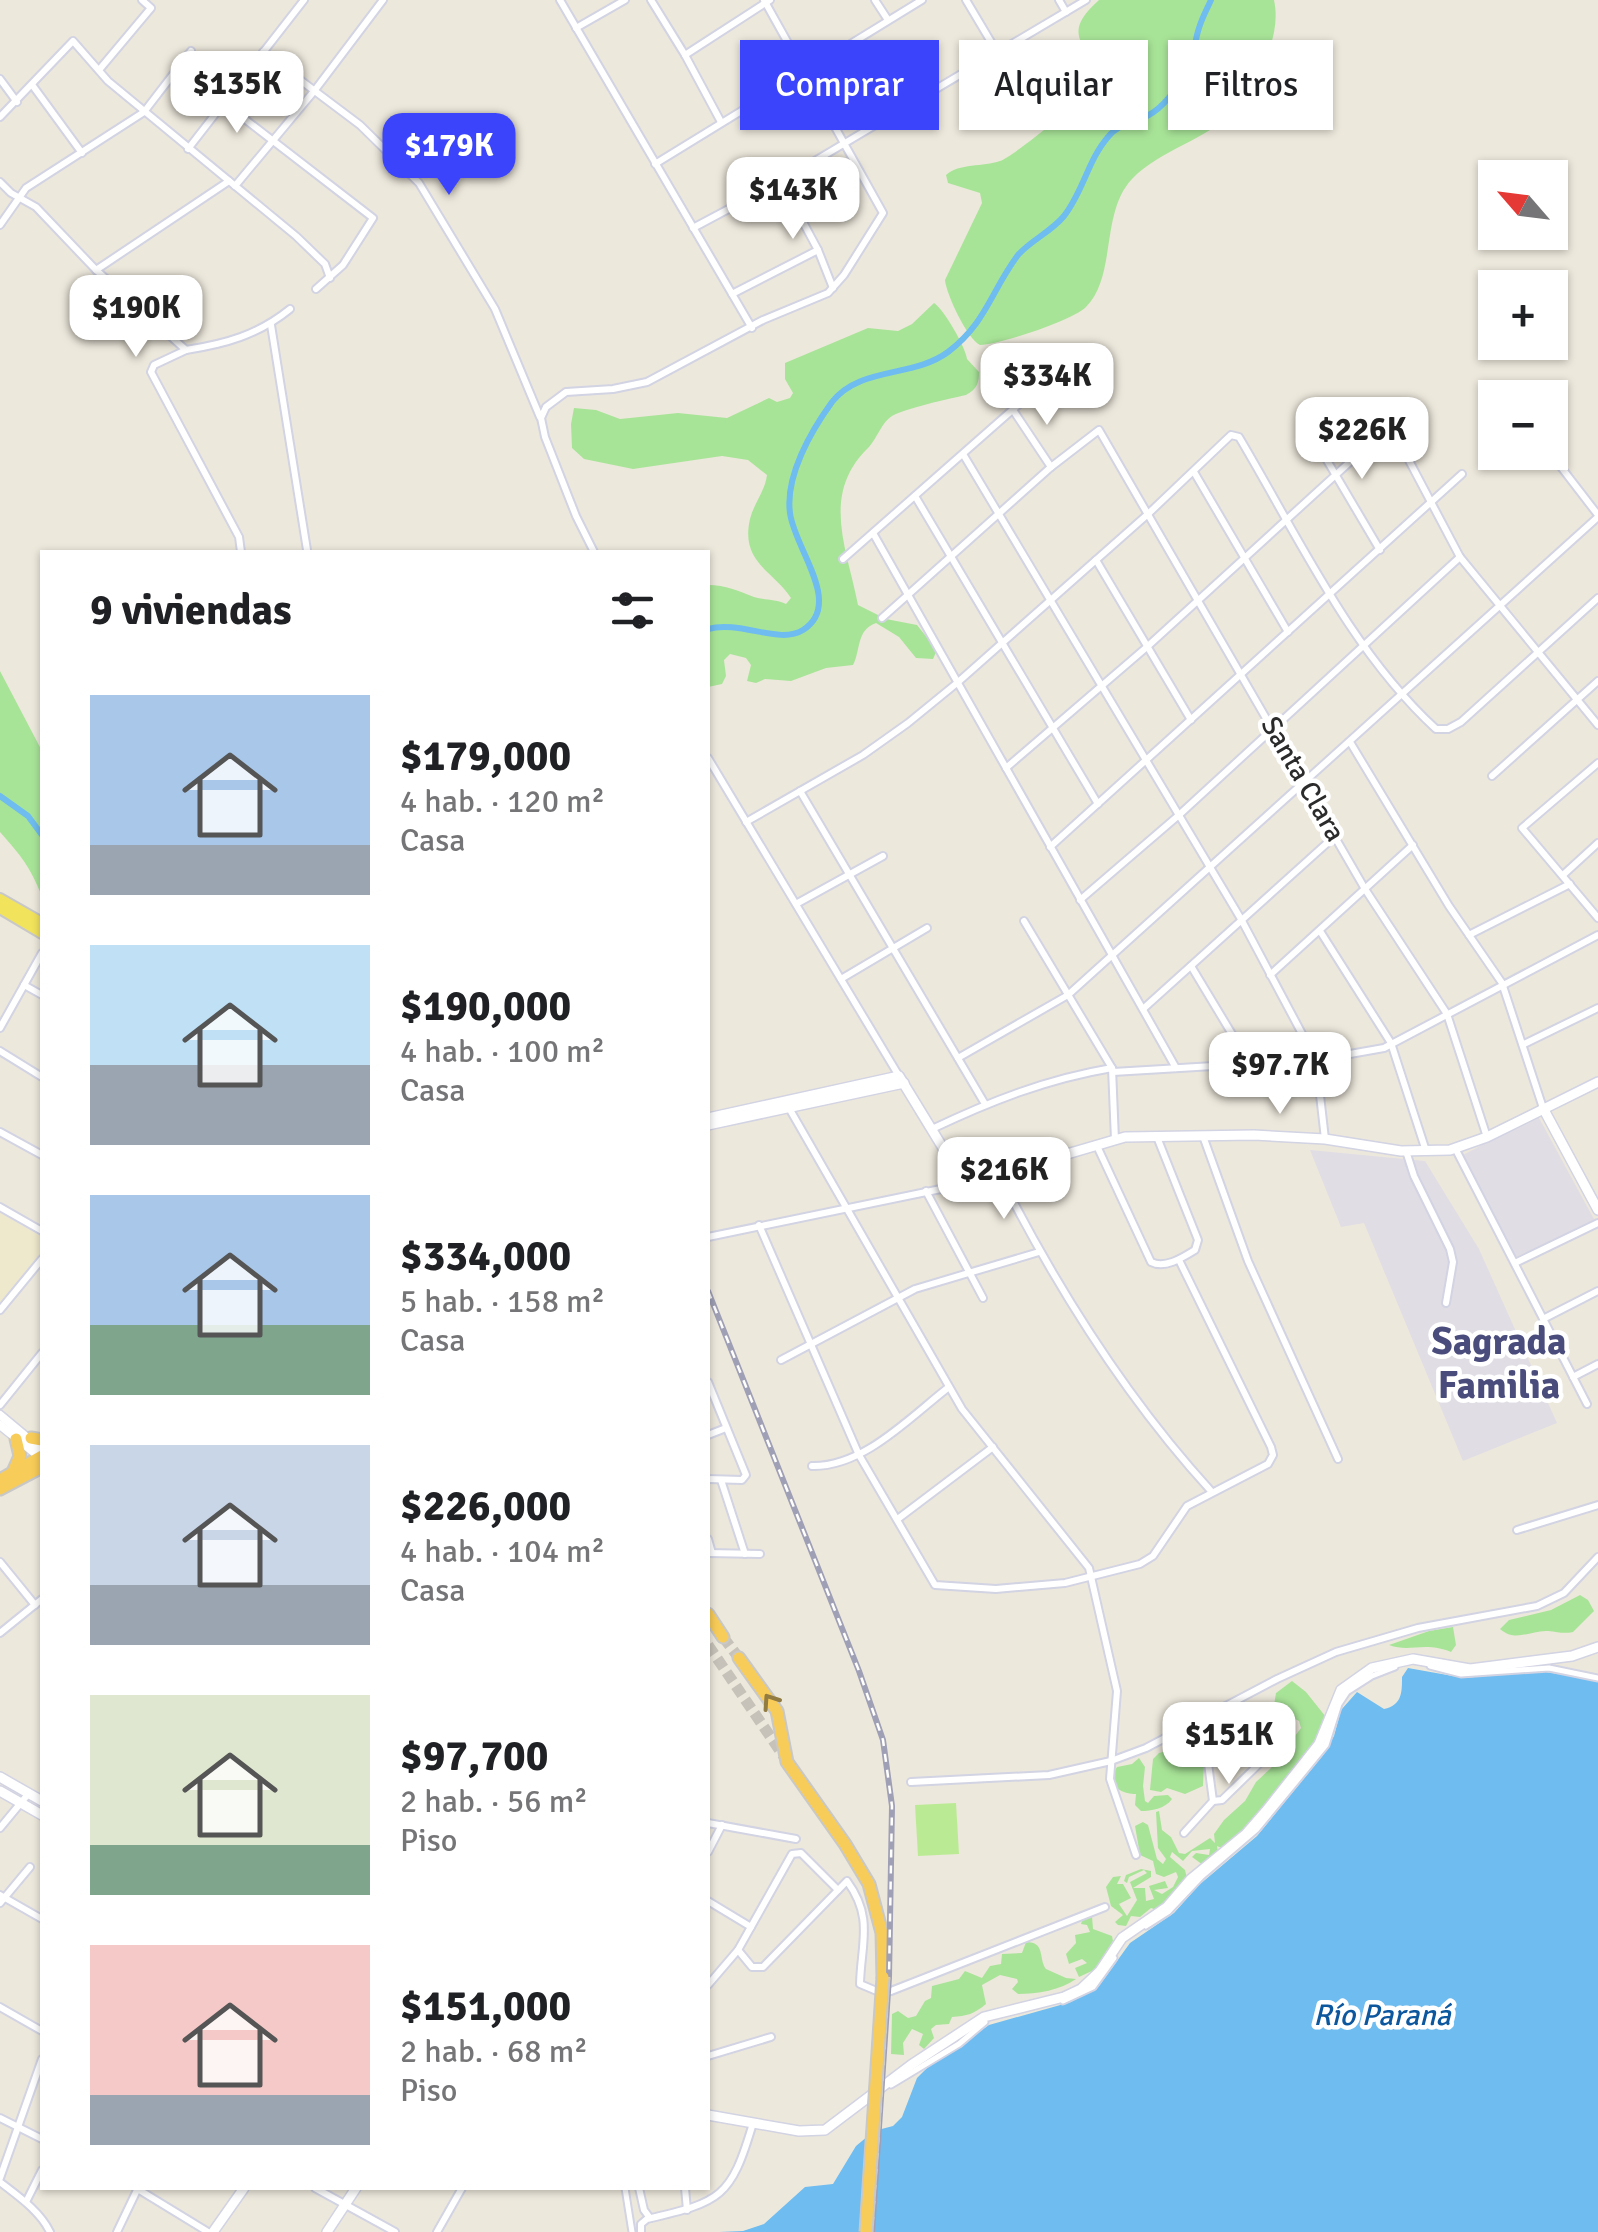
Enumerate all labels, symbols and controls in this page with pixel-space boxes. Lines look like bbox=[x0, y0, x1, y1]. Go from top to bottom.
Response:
chip: Comprar bbox=[740, 40, 939, 130]
chip: Alquilar bbox=[959, 40, 1148, 130]
chip: Filtros bbox=[1168, 40, 1333, 130]
pin: $135K bbox=[167, 51, 307, 136]
text: $135K bbox=[193, 64, 281, 103]
pin: $179K bbox=[379, 113, 519, 198]
text: $179K bbox=[405, 126, 493, 165]
pin: $143K bbox=[723, 157, 863, 242]
north arrow bbox=[1478, 160, 1568, 250]
map controls bbox=[1478, 160, 1568, 470]
text: $143K bbox=[749, 170, 837, 209]
button: + bbox=[1478, 270, 1568, 360]
pin: $190K bbox=[66, 275, 206, 360]
text: $190K bbox=[92, 288, 180, 327]
pin: $334K bbox=[977, 343, 1117, 428]
text: $334K bbox=[1003, 356, 1091, 395]
button: − bbox=[1478, 380, 1568, 470]
pin: $226K bbox=[1292, 397, 1432, 482]
text: $226K bbox=[1318, 410, 1406, 449]
icon: filters bbox=[605, 583, 660, 638]
text: 9 viviendas bbox=[90, 585, 292, 636]
street label: Santa Clara bbox=[1254, 710, 1352, 848]
text: $179,000 bbox=[400, 731, 571, 782]
icon: home bbox=[170, 735, 290, 855]
text: 4 hab. · 120 m² bbox=[400, 782, 605, 821]
text: Casa bbox=[400, 821, 466, 860]
text: $190,000 bbox=[400, 981, 571, 1032]
icon: home bbox=[170, 985, 290, 1105]
text: 4 hab. · 100 m² bbox=[400, 1032, 605, 1071]
pin: $97.7K bbox=[1199, 1032, 1361, 1117]
text: $97.7K bbox=[1231, 1045, 1329, 1084]
text: Casa bbox=[400, 1071, 466, 1110]
pin: $216K bbox=[934, 1137, 1074, 1222]
text: $216K bbox=[960, 1150, 1048, 1189]
text: $334,000 bbox=[400, 1231, 571, 1282]
icon: home bbox=[170, 1235, 290, 1355]
text: 5 hab. · 158 m² bbox=[400, 1282, 605, 1321]
district label: Sagrada Familia bbox=[1432, 1318, 1566, 1409]
text: Casa bbox=[400, 1321, 466, 1360]
text: $226,000 bbox=[400, 1481, 571, 1532]
icon: home bbox=[170, 1485, 290, 1605]
text: 4 hab. · 104 m² bbox=[400, 1532, 605, 1571]
text: Casa bbox=[400, 1571, 466, 1610]
one-way arrow bbox=[763, 1694, 782, 1712]
pin: $151K bbox=[1159, 1702, 1299, 1787]
text: $151K bbox=[1185, 1715, 1273, 1754]
text: $97,700 bbox=[400, 1731, 548, 1782]
icon: home bbox=[170, 1735, 290, 1855]
text: 2 hab. · 56 m² bbox=[400, 1782, 588, 1821]
text: Piso bbox=[400, 1821, 457, 1860]
text: $151,000 bbox=[400, 1981, 571, 2032]
icon: home bbox=[170, 1985, 290, 2105]
water label: Río Paraná bbox=[1313, 1997, 1453, 2034]
text: 2 hab. · 68 m² bbox=[400, 2032, 588, 2071]
text: Piso bbox=[400, 2071, 457, 2110]

